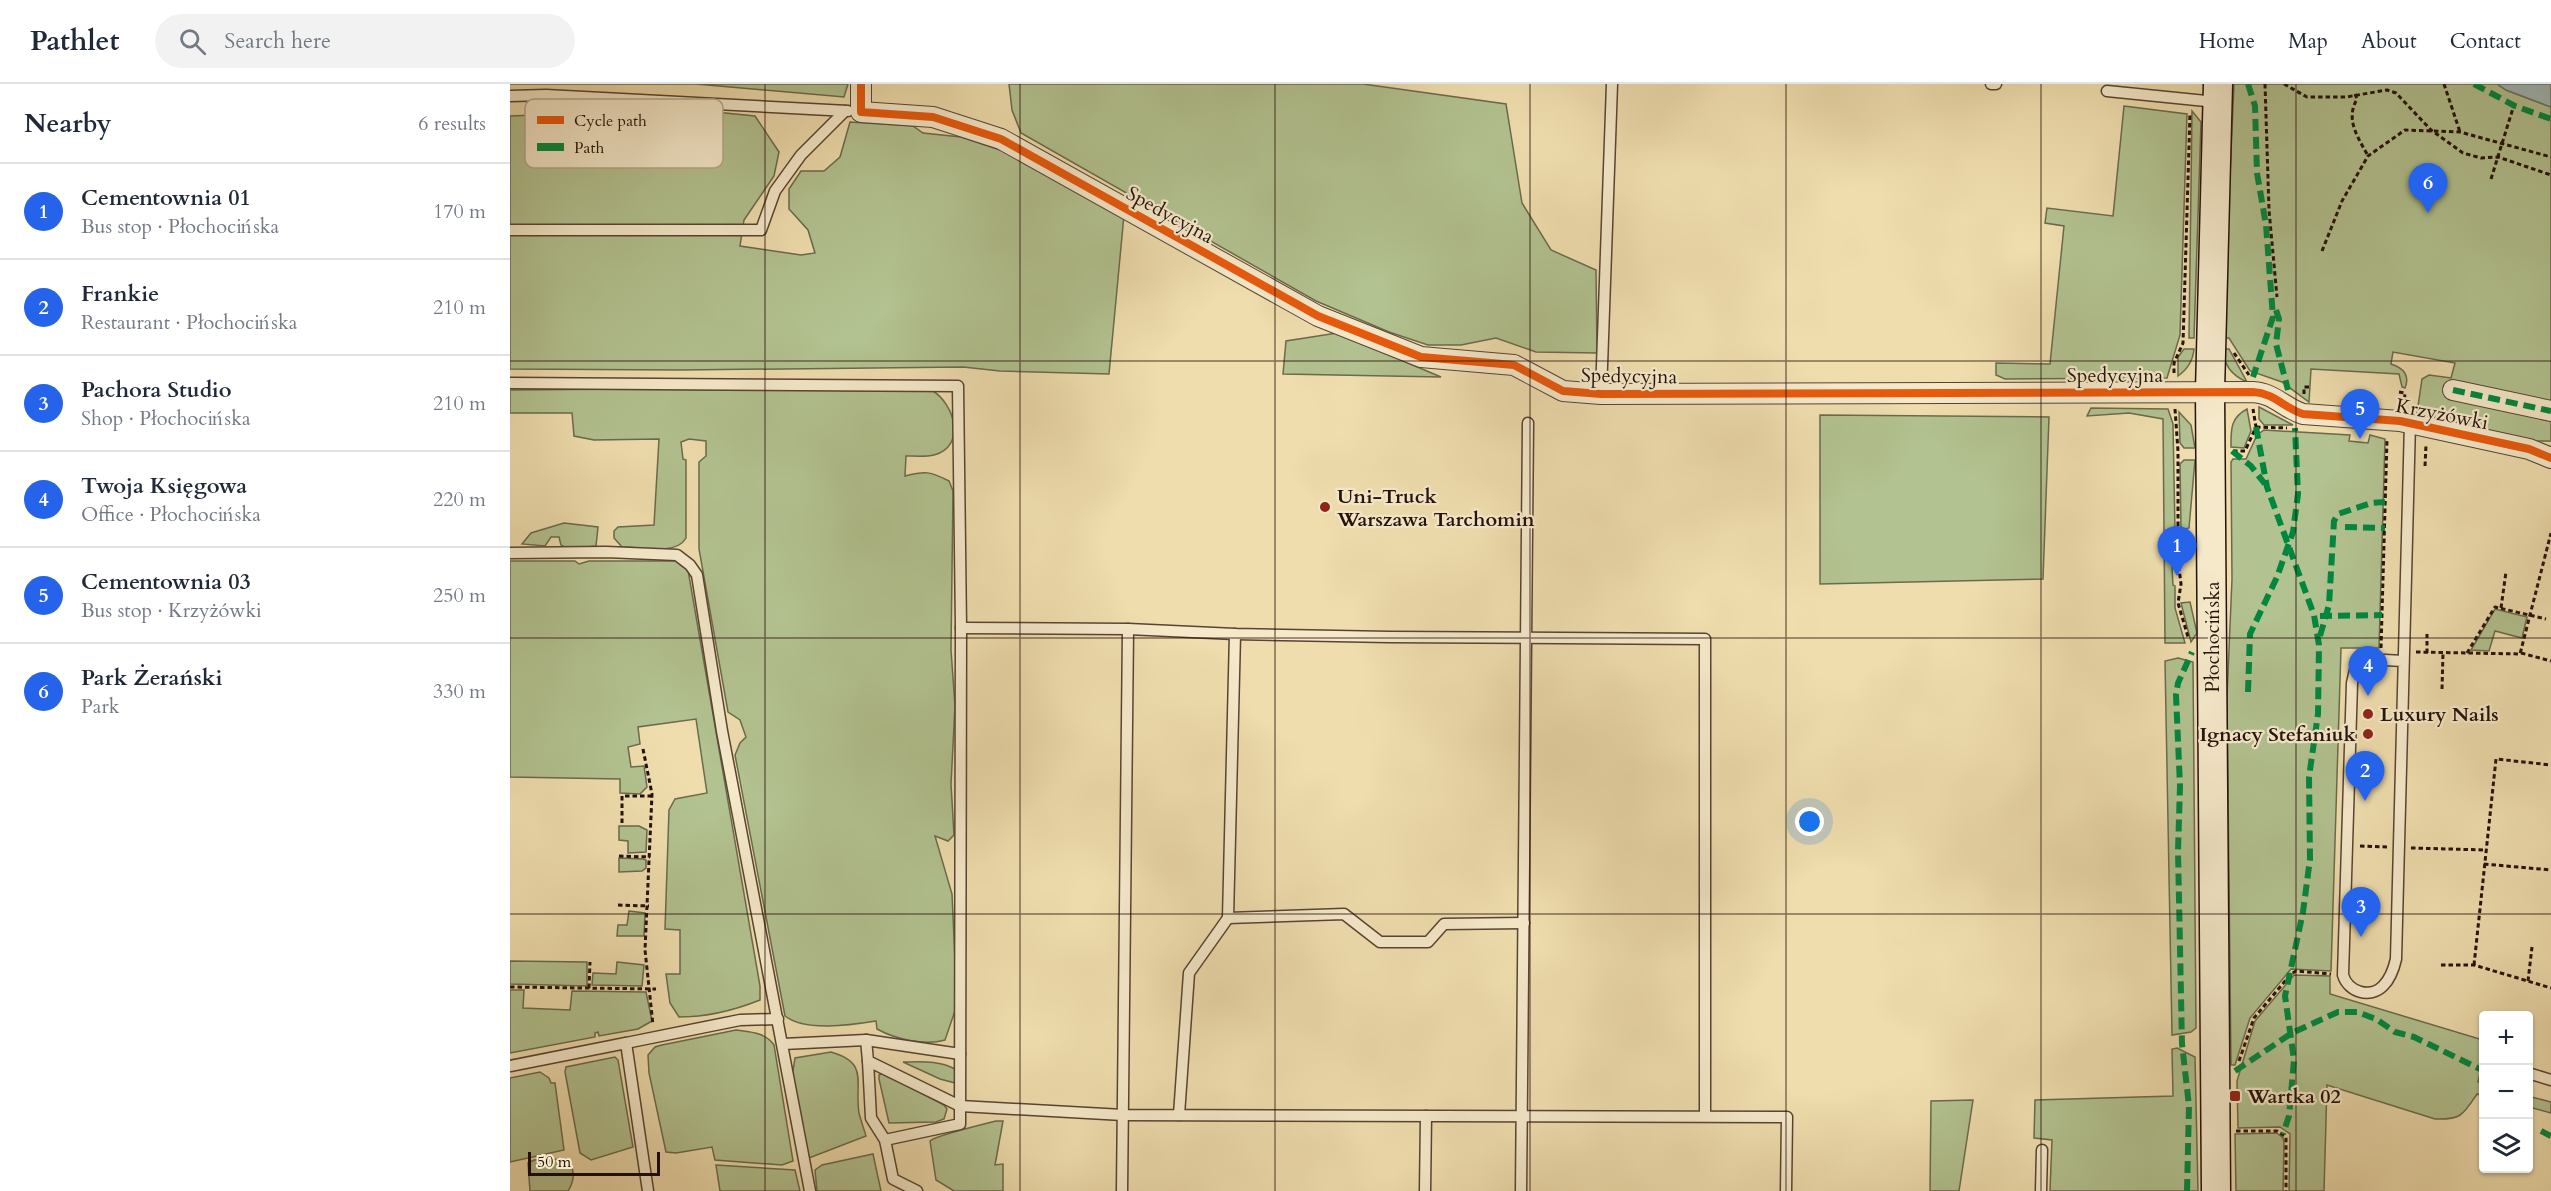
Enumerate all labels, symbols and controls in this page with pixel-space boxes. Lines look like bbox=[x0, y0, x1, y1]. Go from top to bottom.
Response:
search box bbox=[155, 14, 575, 68]
text: Pathlet bbox=[30, 22, 119, 60]
icon: search bbox=[176, 25, 209, 58]
text: Search here bbox=[224, 26, 331, 56]
text: Home bbox=[2199, 27, 2255, 56]
text: Map bbox=[2288, 27, 2328, 56]
text: About bbox=[2361, 27, 2417, 56]
text: Contact bbox=[2450, 27, 2521, 56]
legend bbox=[525, 99, 723, 168]
text: Nearby bbox=[24, 106, 112, 141]
text: 6 results bbox=[418, 110, 486, 137]
text: Cycle path bbox=[574, 110, 647, 132]
text: Path bbox=[574, 137, 604, 159]
pin: 6 bbox=[2408, 164, 2448, 213]
street label: Spedycyjna bbox=[1121, 180, 1219, 250]
text: Cementownia 01 bbox=[81, 183, 251, 213]
text: 1 bbox=[38, 198, 49, 225]
text: 170 m bbox=[433, 198, 486, 225]
text: Bus stop · Płochocińska bbox=[81, 213, 279, 240]
text: Frankie bbox=[81, 279, 159, 309]
text: 2 bbox=[38, 294, 49, 321]
text: 210 m bbox=[433, 294, 486, 321]
text: Restaurant · Płochocińska bbox=[81, 309, 297, 336]
street label: Spedycyjna bbox=[1581, 362, 1678, 390]
street label: Spedycyjna bbox=[2067, 362, 2163, 389]
text: Pachora Studio bbox=[81, 375, 232, 405]
text: 3 bbox=[38, 390, 49, 417]
text: 210 m bbox=[433, 390, 486, 417]
pin: 5 bbox=[2340, 390, 2380, 439]
street label: Krzyżówki bbox=[2393, 392, 2491, 436]
text: Shop · Płochocińska bbox=[81, 405, 251, 432]
text: Twoja Księgowa bbox=[81, 471, 247, 501]
place label: Uni-Truck Warszawa Tarchomin bbox=[1336, 483, 1535, 533]
text: 4 bbox=[38, 486, 49, 513]
text: 220 m bbox=[433, 486, 486, 513]
marker: Uni-Truck Warszawa Tarchomin bbox=[1318, 500, 1332, 514]
text: Office · Płochocińska bbox=[81, 501, 261, 528]
pin: 1 bbox=[2158, 526, 2196, 576]
text: Cementownia 03 bbox=[81, 567, 251, 597]
street label: Płochocińska bbox=[2199, 581, 2226, 693]
text: 5 bbox=[38, 582, 49, 609]
text: 250 m bbox=[433, 582, 486, 609]
text: Bus stop · Krzyżówki bbox=[81, 597, 262, 624]
pin: 4 bbox=[2348, 646, 2388, 696]
text: Park Żerański bbox=[81, 663, 223, 693]
text: 6 bbox=[38, 678, 49, 705]
text: 330 m bbox=[433, 678, 486, 705]
text: Park bbox=[81, 693, 119, 720]
place label: Luxury Nails bbox=[2380, 701, 2499, 728]
marker: Luxury Nails bbox=[2361, 707, 2375, 721]
place label: Ignacy Stefaniuk bbox=[2199, 721, 2357, 748]
marker: Ignacy Stefaniuk bbox=[2361, 727, 2375, 741]
pin: 2 bbox=[2346, 752, 2384, 801]
your location bbox=[1795, 807, 1824, 836]
pin: 3 bbox=[2342, 888, 2380, 937]
map controls bbox=[2479, 1011, 2533, 1173]
button: + bbox=[2479, 1011, 2533, 1065]
button: − bbox=[2479, 1065, 2533, 1119]
place label: Wartka 02 bbox=[2246, 1083, 2341, 1110]
marker: Wartka 02 bbox=[2228, 1089, 2242, 1103]
button: layers bbox=[2479, 1119, 2533, 1173]
scale bar bbox=[528, 1149, 660, 1176]
text: 50 m bbox=[537, 1151, 571, 1173]

